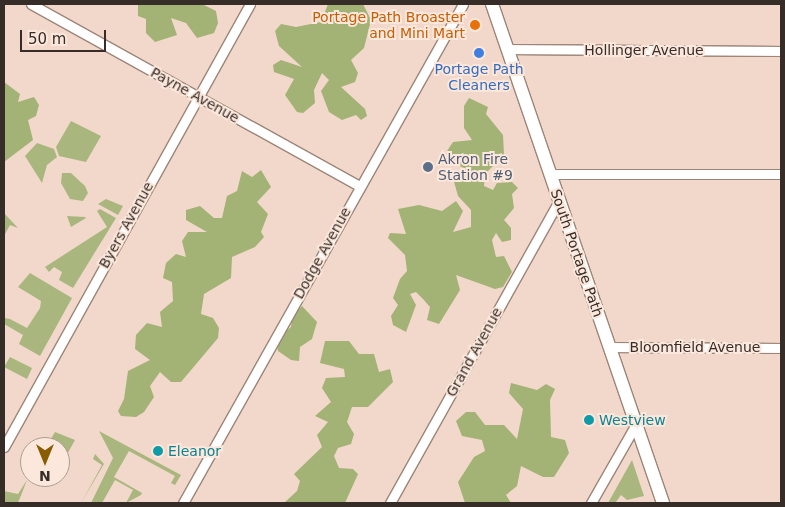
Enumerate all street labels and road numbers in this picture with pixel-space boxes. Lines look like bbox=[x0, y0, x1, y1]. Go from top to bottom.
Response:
street label: Hollinger Avenue bbox=[584, 42, 704, 58]
street label: Payne Avenue bbox=[148, 64, 242, 126]
street label: Byers Avenue bbox=[95, 179, 157, 271]
street label: South Portage Path bbox=[547, 187, 607, 319]
street label: Dodge Avenue bbox=[290, 204, 354, 302]
street label: Grand Avenue bbox=[443, 304, 505, 400]
street label: Bloomfield Avenue bbox=[630, 339, 760, 355]

